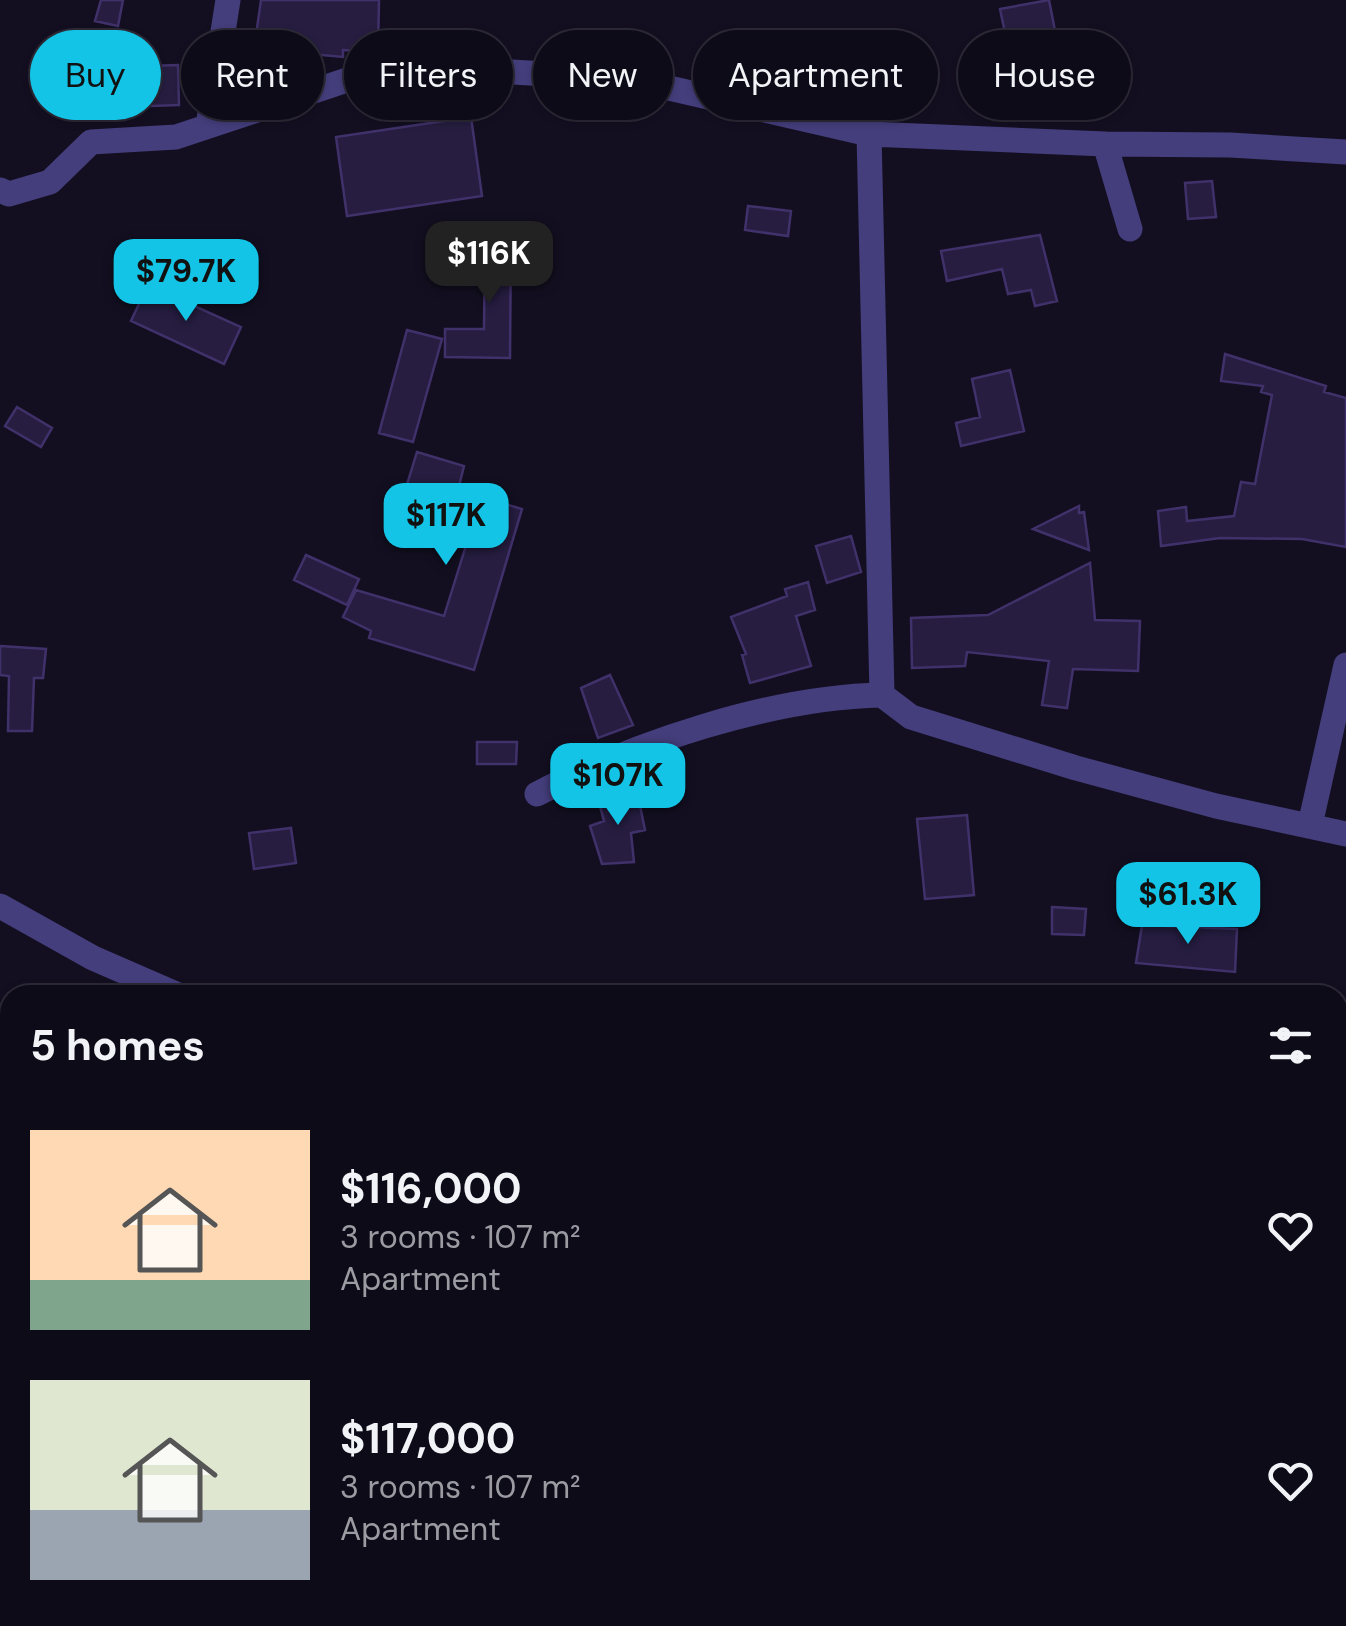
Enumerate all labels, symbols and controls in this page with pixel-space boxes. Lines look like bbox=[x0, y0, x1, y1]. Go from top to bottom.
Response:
chip: Buy bbox=[30, 30, 161, 120]
chip: Rent bbox=[181, 30, 324, 120]
chip: Filters bbox=[344, 30, 513, 120]
chip: New bbox=[533, 30, 673, 120]
chip: Apartment bbox=[693, 30, 938, 120]
chip: House bbox=[958, 30, 1131, 120]
pin: $116K bbox=[419, 221, 559, 306]
text: $116K bbox=[447, 232, 531, 274]
pin: $79.7K bbox=[105, 239, 267, 324]
text: $79.7K bbox=[136, 250, 236, 292]
pin: $117K bbox=[376, 483, 516, 568]
text: $117K bbox=[406, 494, 486, 536]
pin: $107K bbox=[548, 743, 688, 828]
text: $107K bbox=[572, 754, 664, 796]
pin: $61.3K bbox=[1107, 862, 1269, 947]
text: $61.3K bbox=[1138, 873, 1238, 915]
text: 5 homes bbox=[30, 1018, 205, 1073]
icon: filters bbox=[1263, 1018, 1318, 1073]
text: $116,000 bbox=[340, 1161, 522, 1216]
icon: home bbox=[110, 1170, 230, 1290]
icon: heart bbox=[1263, 1203, 1318, 1258]
text: 3 rooms · 107 m² bbox=[340, 1216, 581, 1258]
text: Apartment bbox=[340, 1258, 501, 1300]
text: $117,000 bbox=[340, 1411, 515, 1466]
icon: home bbox=[110, 1420, 230, 1540]
icon: heart bbox=[1263, 1453, 1318, 1508]
text: 3 rooms · 107 m² bbox=[340, 1466, 581, 1508]
text: Apartment bbox=[340, 1508, 501, 1550]

